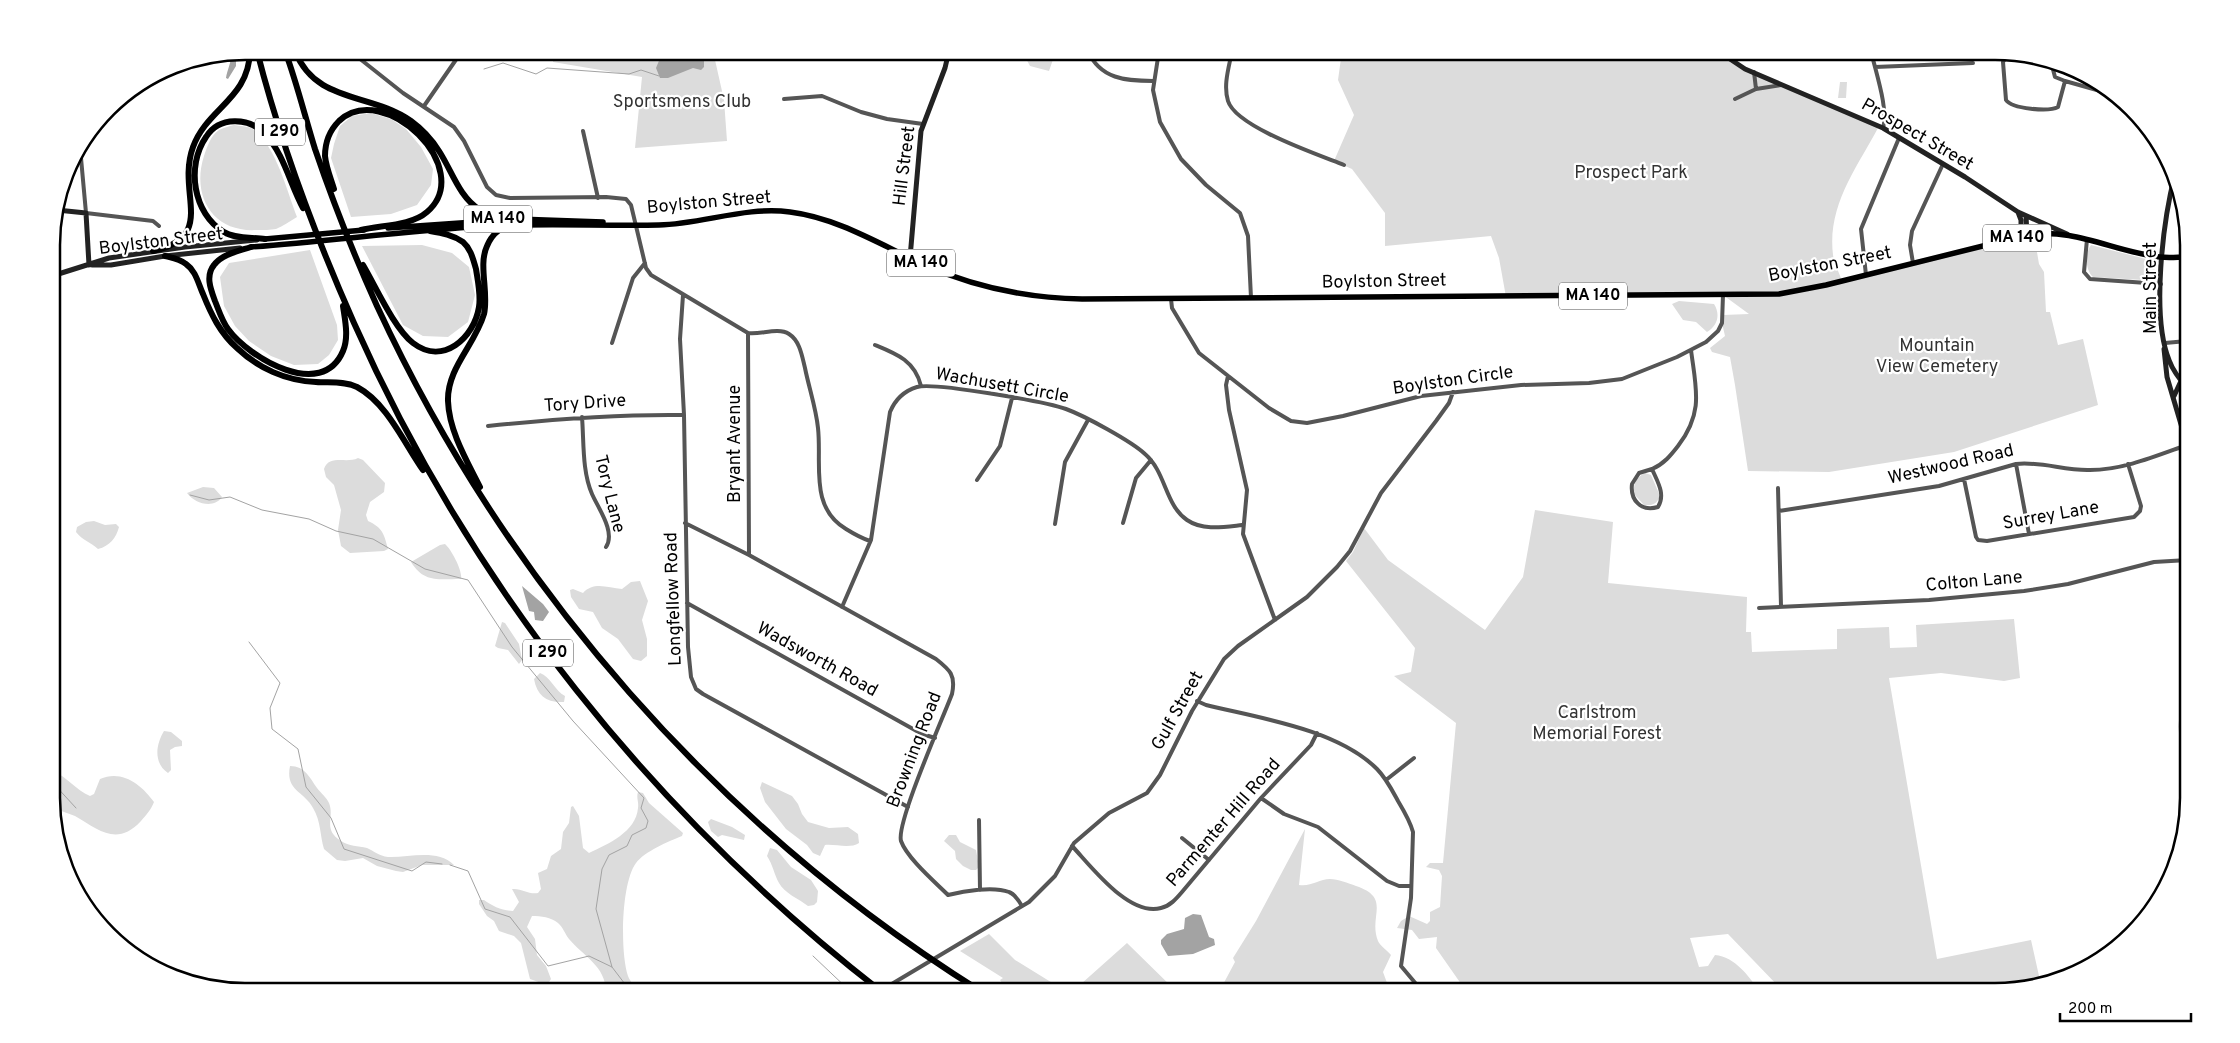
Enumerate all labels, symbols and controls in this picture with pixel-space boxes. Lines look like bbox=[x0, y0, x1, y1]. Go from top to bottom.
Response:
park label: Sportsmens Club bbox=[613, 91, 751, 114]
street label: Prospect Street bbox=[1857, 94, 1977, 176]
road number: I 290 bbox=[255, 118, 305, 146]
street label: Hill Street bbox=[889, 125, 921, 207]
park label: Prospect Park bbox=[1574, 162, 1688, 185]
street label: Boylston Street bbox=[646, 186, 772, 220]
road number: MA 140 bbox=[464, 205, 532, 232]
street label: Boylston Street bbox=[98, 223, 224, 261]
road number: MA 140 bbox=[1983, 224, 2051, 252]
street label: Boylston Street bbox=[1766, 242, 1894, 288]
street label: Main Street bbox=[2140, 242, 2163, 334]
road number: MA 140 bbox=[887, 250, 955, 276]
street label: Boylston Street bbox=[1321, 269, 1447, 295]
road number: MA 140 bbox=[1559, 282, 1627, 310]
park label: Mountain View Cemetery bbox=[1876, 335, 1998, 379]
street label: Boylston Circle bbox=[1391, 361, 1515, 401]
street label: Wachusett Circle bbox=[933, 363, 1071, 409]
street label: Bryant Avenue bbox=[724, 385, 747, 503]
street label: Tory Drive bbox=[543, 390, 627, 418]
street label: Westwood Road bbox=[1886, 439, 2016, 491]
street label: Tory Lane bbox=[588, 453, 630, 535]
street label: Surrey Lane bbox=[2001, 496, 2101, 536]
street label: Longfellow Road bbox=[660, 532, 688, 666]
street label: Colton Lane bbox=[1925, 566, 2023, 598]
street label: Wadsworth Road bbox=[752, 617, 882, 703]
road number: I 290 bbox=[523, 640, 573, 666]
street label: Gulf Street bbox=[1147, 667, 1209, 755]
street label: Browning Road bbox=[882, 689, 948, 811]
park label: Carlstrom Memorial Forest bbox=[1532, 702, 1662, 746]
street label: Parmenter Hill Road bbox=[1162, 754, 1286, 892]
scale bar bbox=[2060, 990, 2191, 1022]
text: 200 m bbox=[2068, 1000, 2113, 1019]

